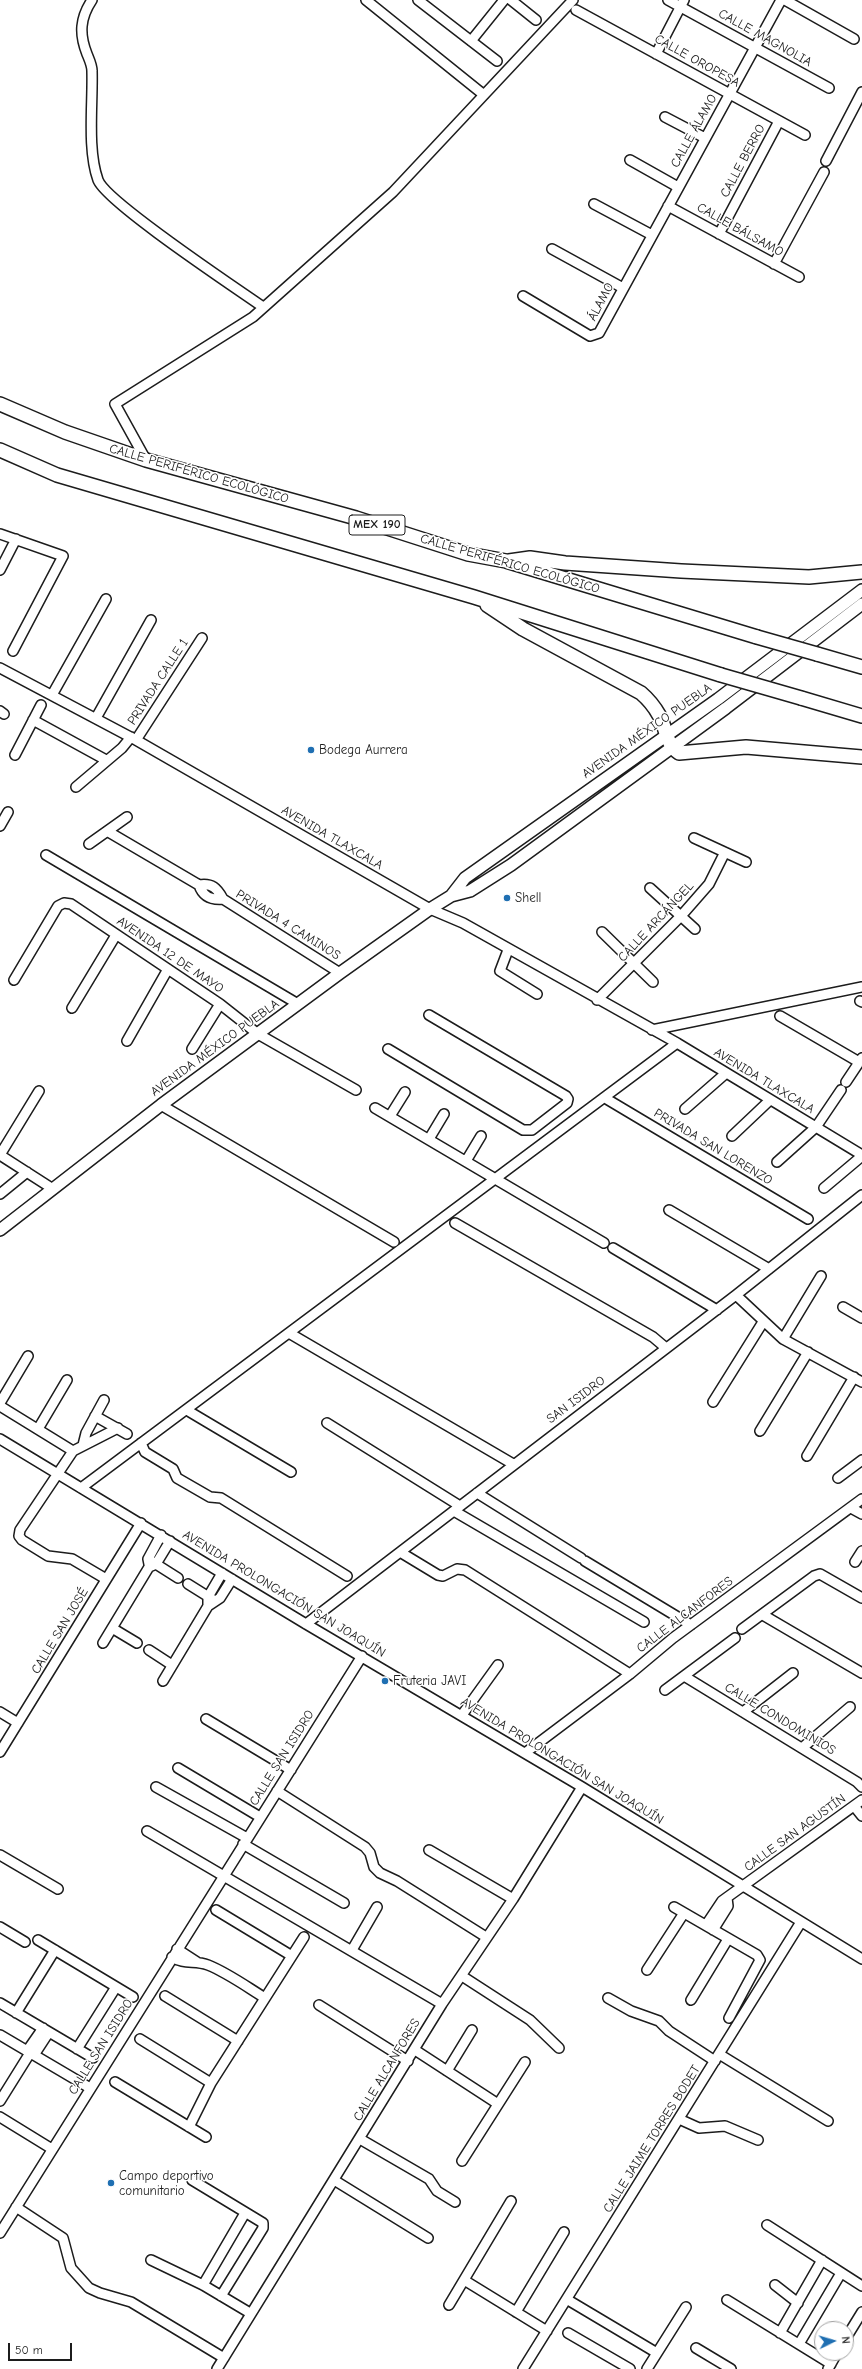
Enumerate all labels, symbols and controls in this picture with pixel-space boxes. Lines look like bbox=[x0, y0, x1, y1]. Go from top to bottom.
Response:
street label: CALLE MAGNOLIA bbox=[716, 6, 814, 70]
street label: CALLE OROPESA bbox=[652, 31, 742, 91]
street label: CALLE ÁLAMO bbox=[667, 92, 721, 170]
street label: CALLE BERRO bbox=[717, 122, 769, 200]
street label: CALLE BÁLSAMO bbox=[694, 200, 786, 260]
street label: ÁLAMO bbox=[585, 280, 617, 324]
street label: CALLE PERIFÉRICO ECOLÓGICO bbox=[107, 441, 291, 507]
road number: MEX 190 bbox=[349, 515, 405, 535]
street label: CALLE PERIFÉRICO ECOLÓGICO bbox=[418, 531, 602, 597]
street label: PRIVADA CALLE 1 bbox=[124, 636, 192, 728]
street label: AVENIDA MÉXICO PUEBLA bbox=[579, 680, 715, 782]
place label: Bodega Aurrera bbox=[319, 742, 408, 758]
marker: Bodega Aurrera bbox=[306, 745, 316, 755]
street label: AVENIDA TLAXCALA bbox=[278, 803, 386, 873]
street label: CALLE ARCÁNGEL bbox=[615, 879, 697, 965]
street label: PRIVADA 4 CAMINOS bbox=[233, 887, 343, 963]
place label: Shell bbox=[515, 890, 541, 906]
marker: Shell bbox=[502, 893, 512, 903]
street label: AVENIDA 12 DE MAYO bbox=[114, 913, 226, 997]
street label: AVENIDA MÉXICO PUEBLA bbox=[148, 996, 282, 1100]
street label: AVENIDA TLAXCALA bbox=[711, 1045, 817, 1117]
street label: PRIVADA SAN LORENZO bbox=[651, 1105, 775, 1189]
street label: SAN ISIDRO bbox=[544, 1373, 608, 1427]
street label: AVENIDA PROLONGACIÓN SAN JOAQUÍN bbox=[180, 1527, 388, 1661]
street label: CALLE ALCANFORES bbox=[634, 1574, 736, 1656]
street label: CALLE SAN JOSÉ bbox=[28, 1585, 92, 1677]
place label: Fruteria JAVI bbox=[393, 1673, 466, 1689]
marker: Fruteria JAVI bbox=[380, 1676, 390, 1686]
street label: CALLE CONDOMINIOS bbox=[722, 1680, 838, 1758]
street label: AVENIDA PROLONGACIÓN SAN JOAQUÍN bbox=[458, 1694, 666, 1828]
street label: CALLE SAN ISIDRO bbox=[246, 1707, 318, 1809]
street label: CALLE SAN AGUSTÍN bbox=[741, 1791, 849, 1875]
street label: CALLE SAN ISIDRO bbox=[65, 1996, 137, 2098]
street label: CALLE ALCANFORES bbox=[350, 2016, 424, 2124]
street label: CALLE JAIME TORRES BODET bbox=[600, 2062, 704, 2216]
place label: Campo deportivo comunitario bbox=[119, 2168, 214, 2199]
marker: Campo deportivo comunitario bbox=[106, 2178, 116, 2188]
north arrow bbox=[814, 2321, 854, 2361]
scale bar bbox=[10, 2335, 74, 2361]
text: N bbox=[839, 2336, 852, 2344]
text: 50 m bbox=[15, 2343, 43, 2357]

